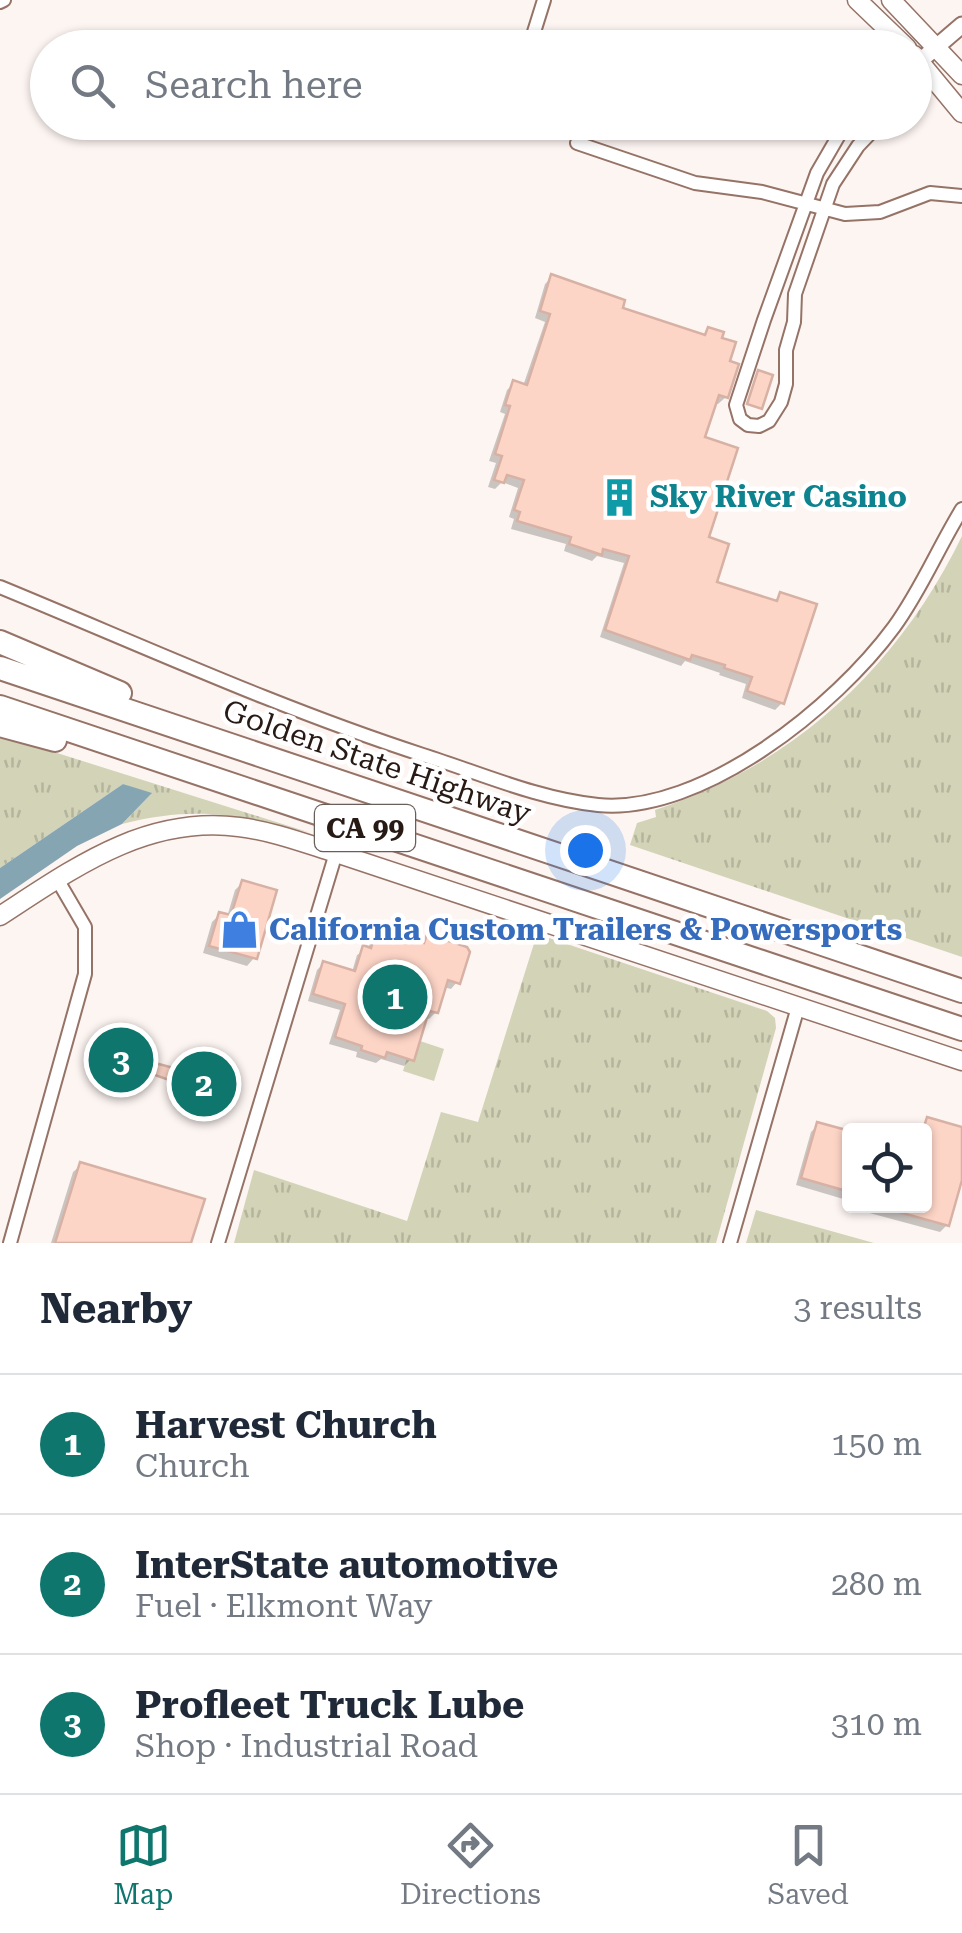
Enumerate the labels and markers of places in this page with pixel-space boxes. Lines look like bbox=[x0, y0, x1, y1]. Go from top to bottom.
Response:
building icon: Sky River Casino bbox=[599, 476, 641, 518]
place label: Sky River Casino bbox=[650, 479, 907, 514]
shop icon: California Custom Trailers & Powersports bbox=[218, 909, 260, 951]
place label: California Custom Trailers & Powersports bbox=[269, 912, 902, 947]
pin: 1 bbox=[362, 960, 428, 1034]
pin: 3 bbox=[88, 1022, 154, 1098]
pin: 2 bbox=[172, 1046, 236, 1122]

